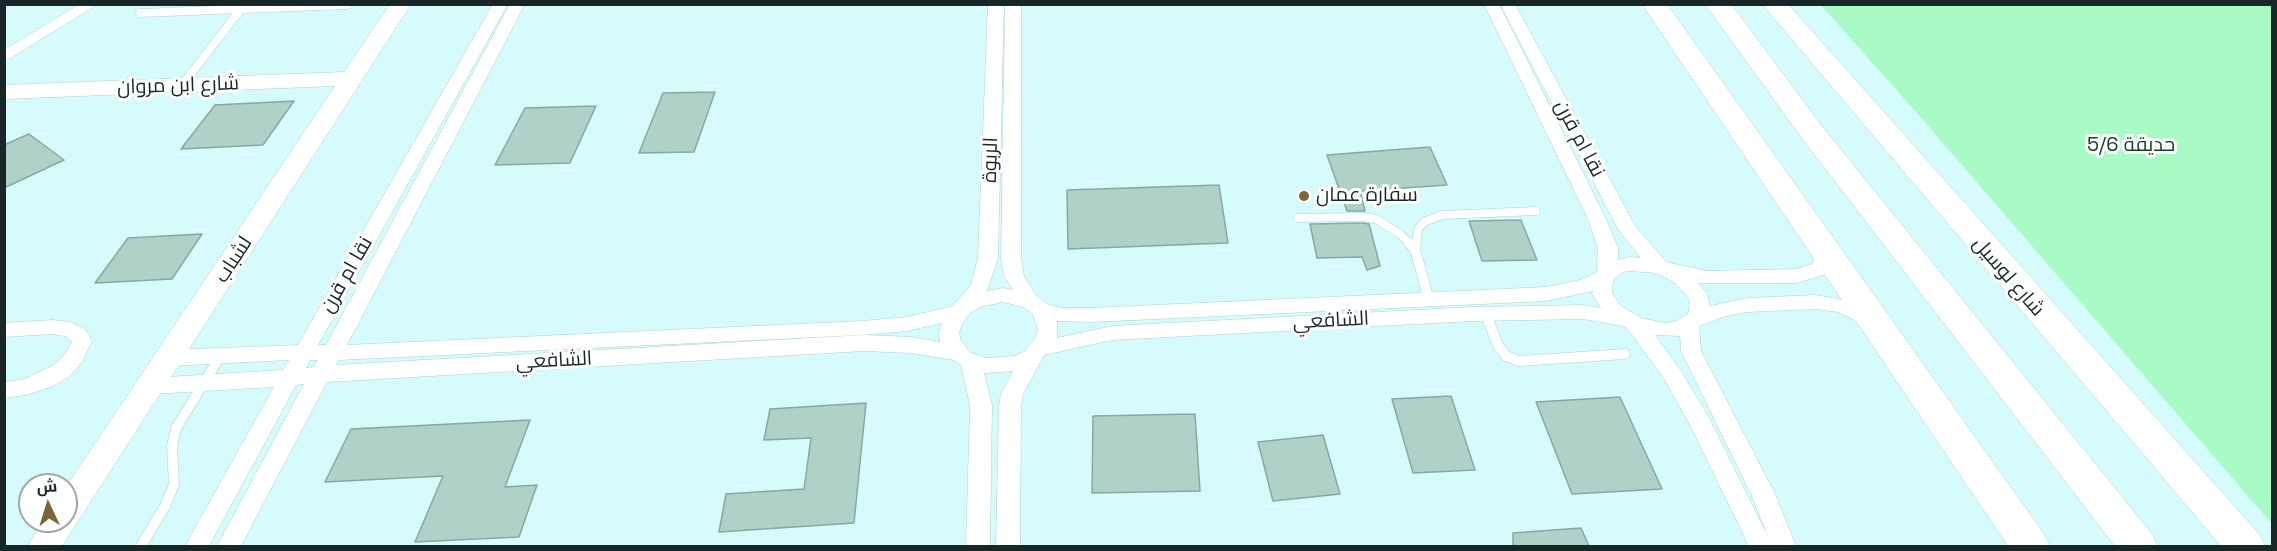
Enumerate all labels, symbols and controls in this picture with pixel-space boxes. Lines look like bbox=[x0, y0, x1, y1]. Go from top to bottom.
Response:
street label: شارع ابن مروان bbox=[117, 72, 239, 100]
street label: نقا ام قرن bbox=[1549, 96, 1609, 182]
park label: حديقة 5/6 bbox=[2087, 134, 2175, 158]
street label: الربوة bbox=[978, 137, 1004, 183]
place label: سفارة عمان bbox=[1316, 184, 1418, 208]
marker: سفارة عمان bbox=[1297, 189, 1311, 203]
street label: لشباب bbox=[210, 232, 258, 288]
street label: شارع لوسيل bbox=[1967, 232, 2049, 322]
street label: نقا ام قرن bbox=[316, 233, 378, 317]
street label: الشافعي bbox=[1292, 307, 1370, 335]
street label: الشافعي bbox=[515, 347, 593, 375]
north arrow bbox=[18, 473, 78, 533]
text: ش bbox=[36, 475, 58, 498]

